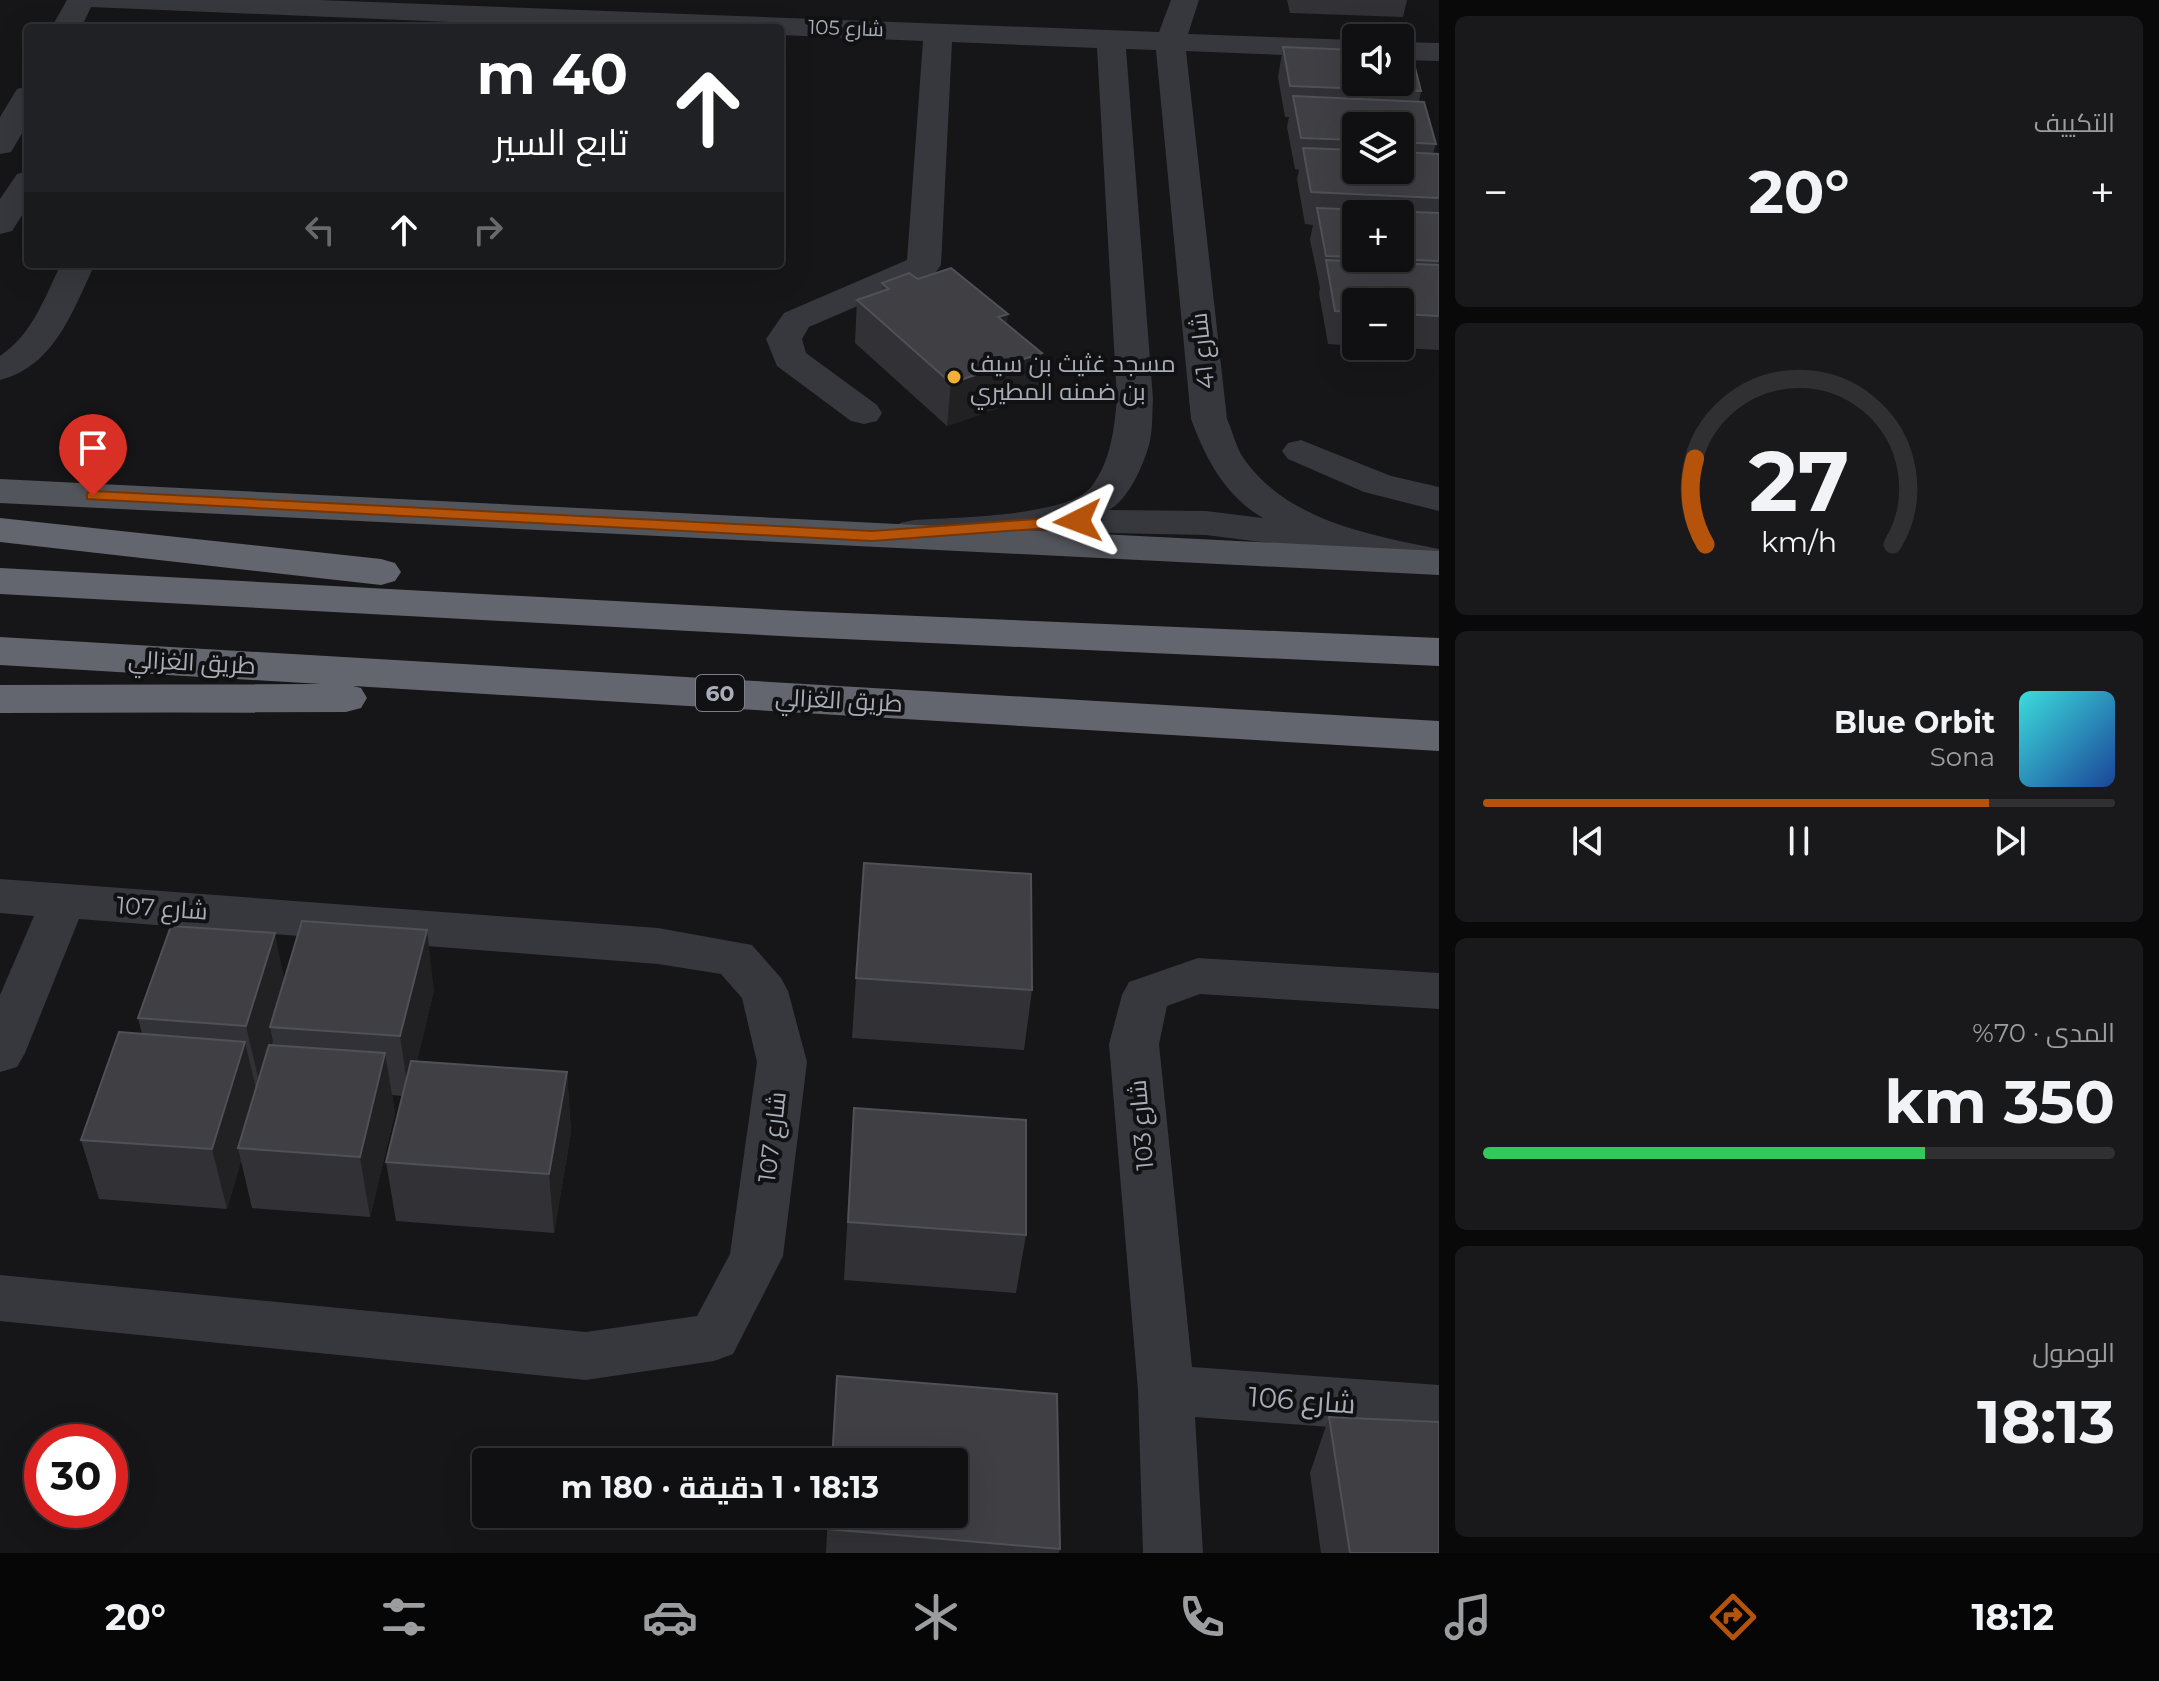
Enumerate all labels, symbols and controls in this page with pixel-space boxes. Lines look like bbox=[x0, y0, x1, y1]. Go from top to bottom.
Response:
street label: شارع 105 bbox=[808, 15, 884, 43]
map controls bbox=[1342, 24, 1414, 360]
button: sound bbox=[1342, 24, 1414, 96]
text: 40 m bbox=[477, 40, 628, 108]
icon: ahead bbox=[656, 56, 760, 160]
text: التكييف bbox=[2033, 107, 2115, 139]
button: layers bbox=[1342, 112, 1414, 184]
text: تابع السير bbox=[494, 120, 628, 164]
text: 20° bbox=[1748, 155, 1850, 228]
text: − bbox=[1483, 165, 1508, 219]
text: + bbox=[2090, 165, 2115, 219]
button: + bbox=[1342, 200, 1414, 272]
icon: left bbox=[298, 208, 342, 252]
icon: ahead bbox=[382, 208, 426, 252]
icon: right bbox=[466, 208, 510, 252]
button: − bbox=[1342, 288, 1414, 360]
street label: شارع 41 bbox=[1184, 311, 1222, 391]
place label: مسجد غثيث بن سيف بن ضمنه المطيري bbox=[970, 349, 1176, 410]
marker: مسجد غثيث بن سيف بن ضمنه المطيري bbox=[945, 368, 963, 386]
pin bbox=[59, 414, 127, 496]
icon: arrive bbox=[71, 426, 115, 470]
text: 27 bbox=[1749, 430, 1849, 532]
position arrow bbox=[1036, 479, 1120, 563]
text: km/h bbox=[1761, 524, 1837, 559]
street label: طريق الغزالي bbox=[127, 644, 256, 685]
road number: 60 bbox=[696, 675, 744, 711]
street label: طريق الغزالي bbox=[774, 682, 903, 723]
text: Blue Orbit bbox=[1834, 704, 1995, 741]
text: Sona bbox=[1930, 741, 1995, 773]
icon: previous bbox=[1566, 819, 1610, 863]
icon: pause bbox=[1777, 819, 1821, 863]
icon: next bbox=[1988, 819, 2032, 863]
street label: شارع 107 bbox=[115, 890, 209, 928]
text: المدى · 70% bbox=[1972, 1017, 2115, 1049]
text: 350 km bbox=[1885, 1065, 2115, 1138]
street label: شارع 103 bbox=[1123, 1078, 1161, 1171]
street label: شارع 107 bbox=[752, 1090, 794, 1184]
text: الوصول bbox=[2032, 1337, 2115, 1369]
street label: شارع 106 bbox=[1247, 1379, 1357, 1423]
text: 18:13 bbox=[1977, 1385, 2115, 1458]
speed limit sign: 30 bbox=[24, 1424, 128, 1528]
text: 18:13 · 1 دقيقة · 180 m bbox=[561, 1469, 879, 1506]
icon: filters bbox=[376, 1589, 432, 1645]
icon: car bbox=[642, 1589, 698, 1645]
icon: climate bbox=[908, 1589, 964, 1645]
icon: phone bbox=[1174, 1589, 1230, 1645]
icon: music bbox=[1440, 1589, 1496, 1645]
icon: directions bbox=[1705, 1589, 1761, 1645]
text: 20° bbox=[105, 1595, 166, 1639]
text: 18:12 bbox=[1971, 1595, 2054, 1639]

